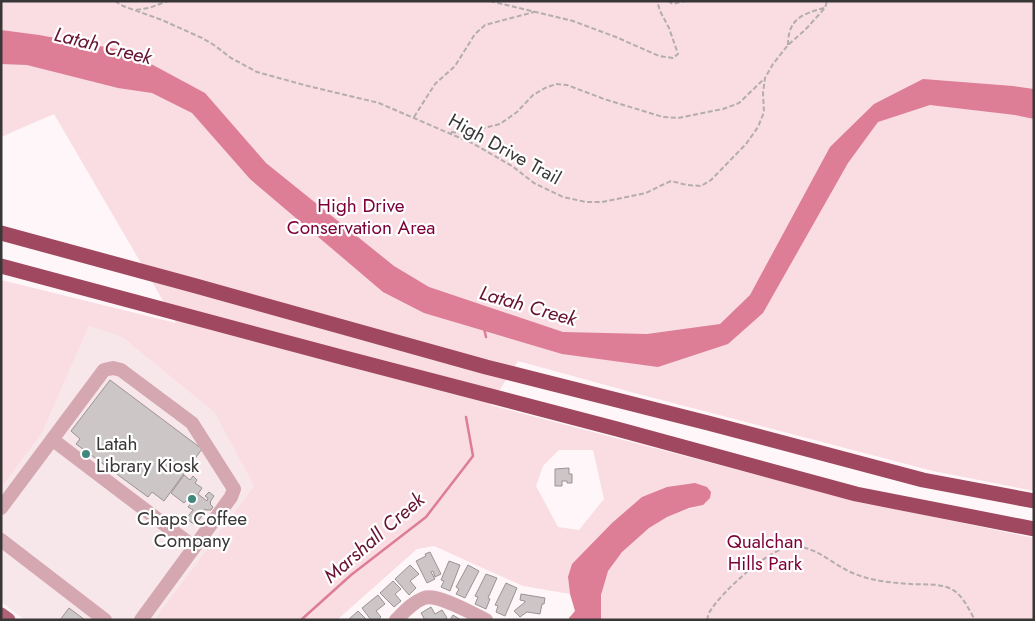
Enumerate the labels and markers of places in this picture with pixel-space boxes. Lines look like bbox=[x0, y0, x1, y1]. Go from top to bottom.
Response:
place label: Latah Library Kiosk bbox=[96, 430, 200, 479]
marker: Latah Library Kiosk bbox=[80, 448, 92, 460]
marker: Chaps Coffee Company bbox=[186, 493, 198, 505]
place label: Chaps Coffee Company bbox=[137, 505, 247, 554]

